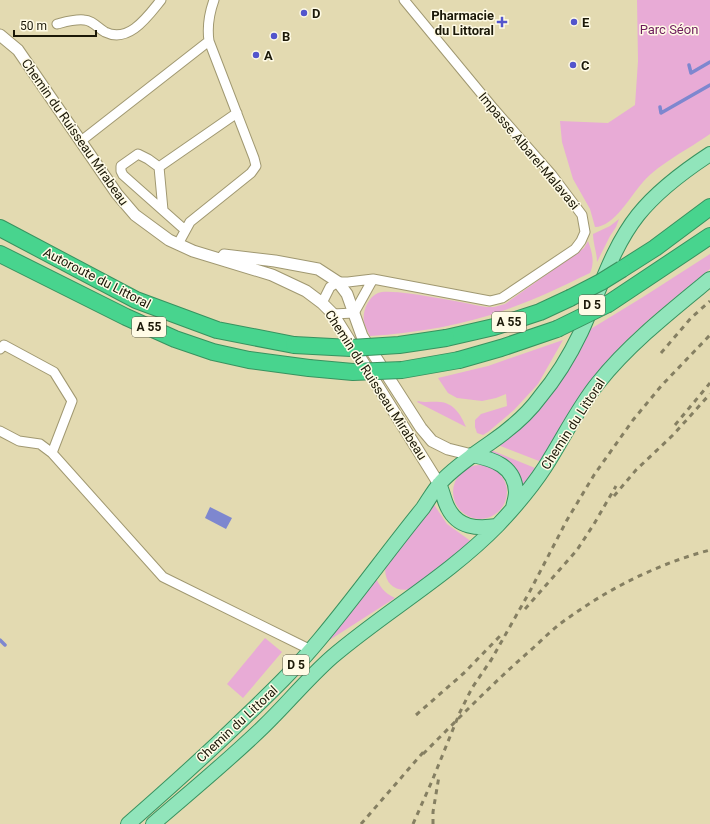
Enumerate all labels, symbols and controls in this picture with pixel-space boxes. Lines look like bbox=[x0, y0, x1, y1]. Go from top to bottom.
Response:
place label: D bbox=[312, 6, 320, 21]
marker: D bbox=[299, 8, 309, 18]
place label: Pharmacie du Littoral bbox=[431, 8, 494, 38]
scale bar bbox=[14, 12, 96, 38]
place label: E bbox=[582, 15, 590, 30]
marker: Pharmacie du Littoral bbox=[497, 17, 507, 27]
marker: E bbox=[569, 17, 579, 27]
text: 50 m bbox=[20, 19, 47, 33]
park label: Parc Séon bbox=[640, 22, 698, 37]
place label: B bbox=[282, 29, 290, 44]
marker: B bbox=[269, 31, 279, 41]
place label: A bbox=[264, 48, 273, 63]
marker: A bbox=[251, 50, 261, 60]
street label: Chemin du Ruisseau Mirabeau bbox=[19, 56, 131, 208]
place label: C bbox=[581, 58, 590, 73]
marker: C bbox=[568, 60, 578, 70]
street label: Impasse Albarel-Malavasi bbox=[476, 89, 582, 213]
street label: Autoroute du Littoral bbox=[41, 244, 153, 312]
road number: D 5 bbox=[579, 295, 605, 315]
street label: Chemin du Ruisseau Mirabeau bbox=[322, 307, 430, 463]
road number: A 55 bbox=[492, 312, 526, 332]
road number: A 55 bbox=[132, 317, 166, 337]
street label: Chemin du Littoral bbox=[538, 376, 608, 472]
road number: D 5 bbox=[283, 655, 309, 675]
street label: Chemin du Littoral bbox=[193, 683, 281, 765]

